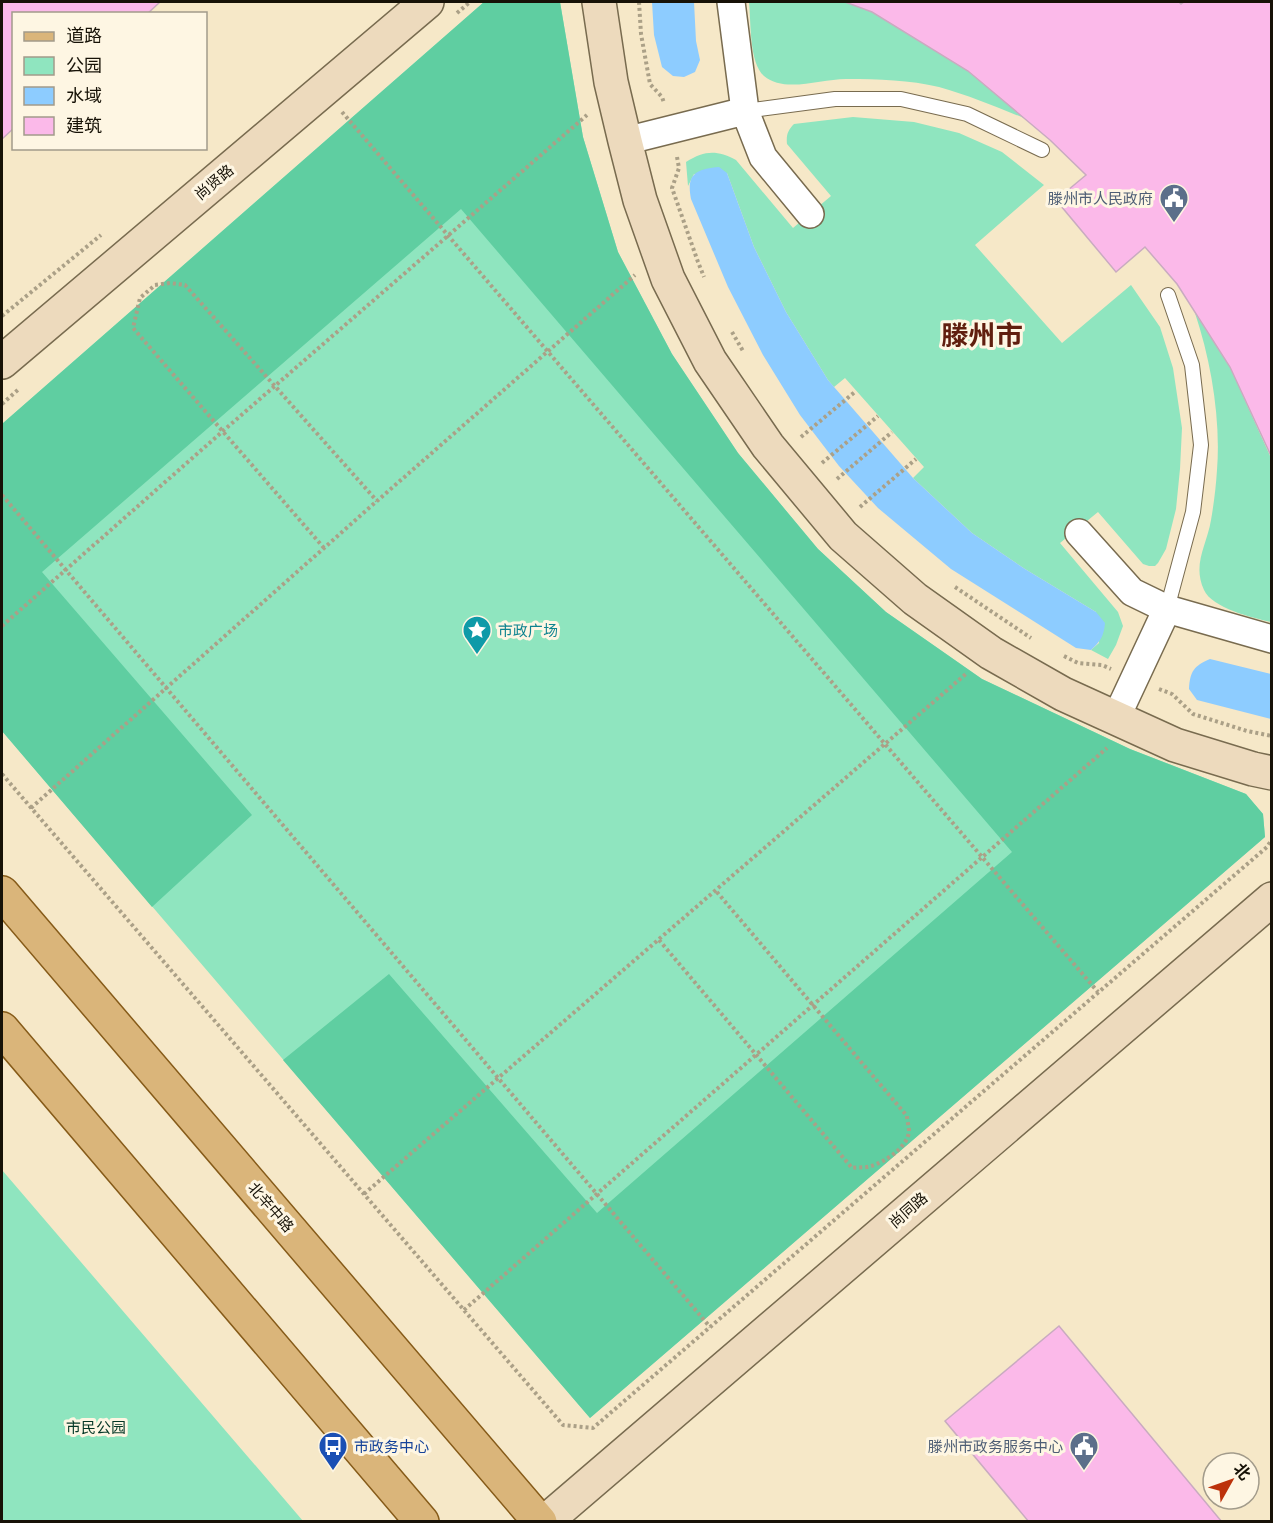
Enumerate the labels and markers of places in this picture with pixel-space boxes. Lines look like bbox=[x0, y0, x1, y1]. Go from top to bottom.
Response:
public building icon: 滕州市人民政府 bbox=[1158, 182, 1190, 224]
place label: 滕州市人民政府 bbox=[1048, 188, 1153, 209]
place icon: 市政广场 bbox=[461, 614, 493, 656]
place label: 市政广场 bbox=[498, 620, 558, 641]
bus stop icon: 市政务中心 bbox=[317, 1430, 349, 1472]
public building icon: 滕州市政务服务中心 bbox=[1068, 1430, 1100, 1472]
place label: 市政务中心 bbox=[354, 1436, 429, 1457]
place label: 滕州市政务服务中心 bbox=[928, 1436, 1063, 1457]

